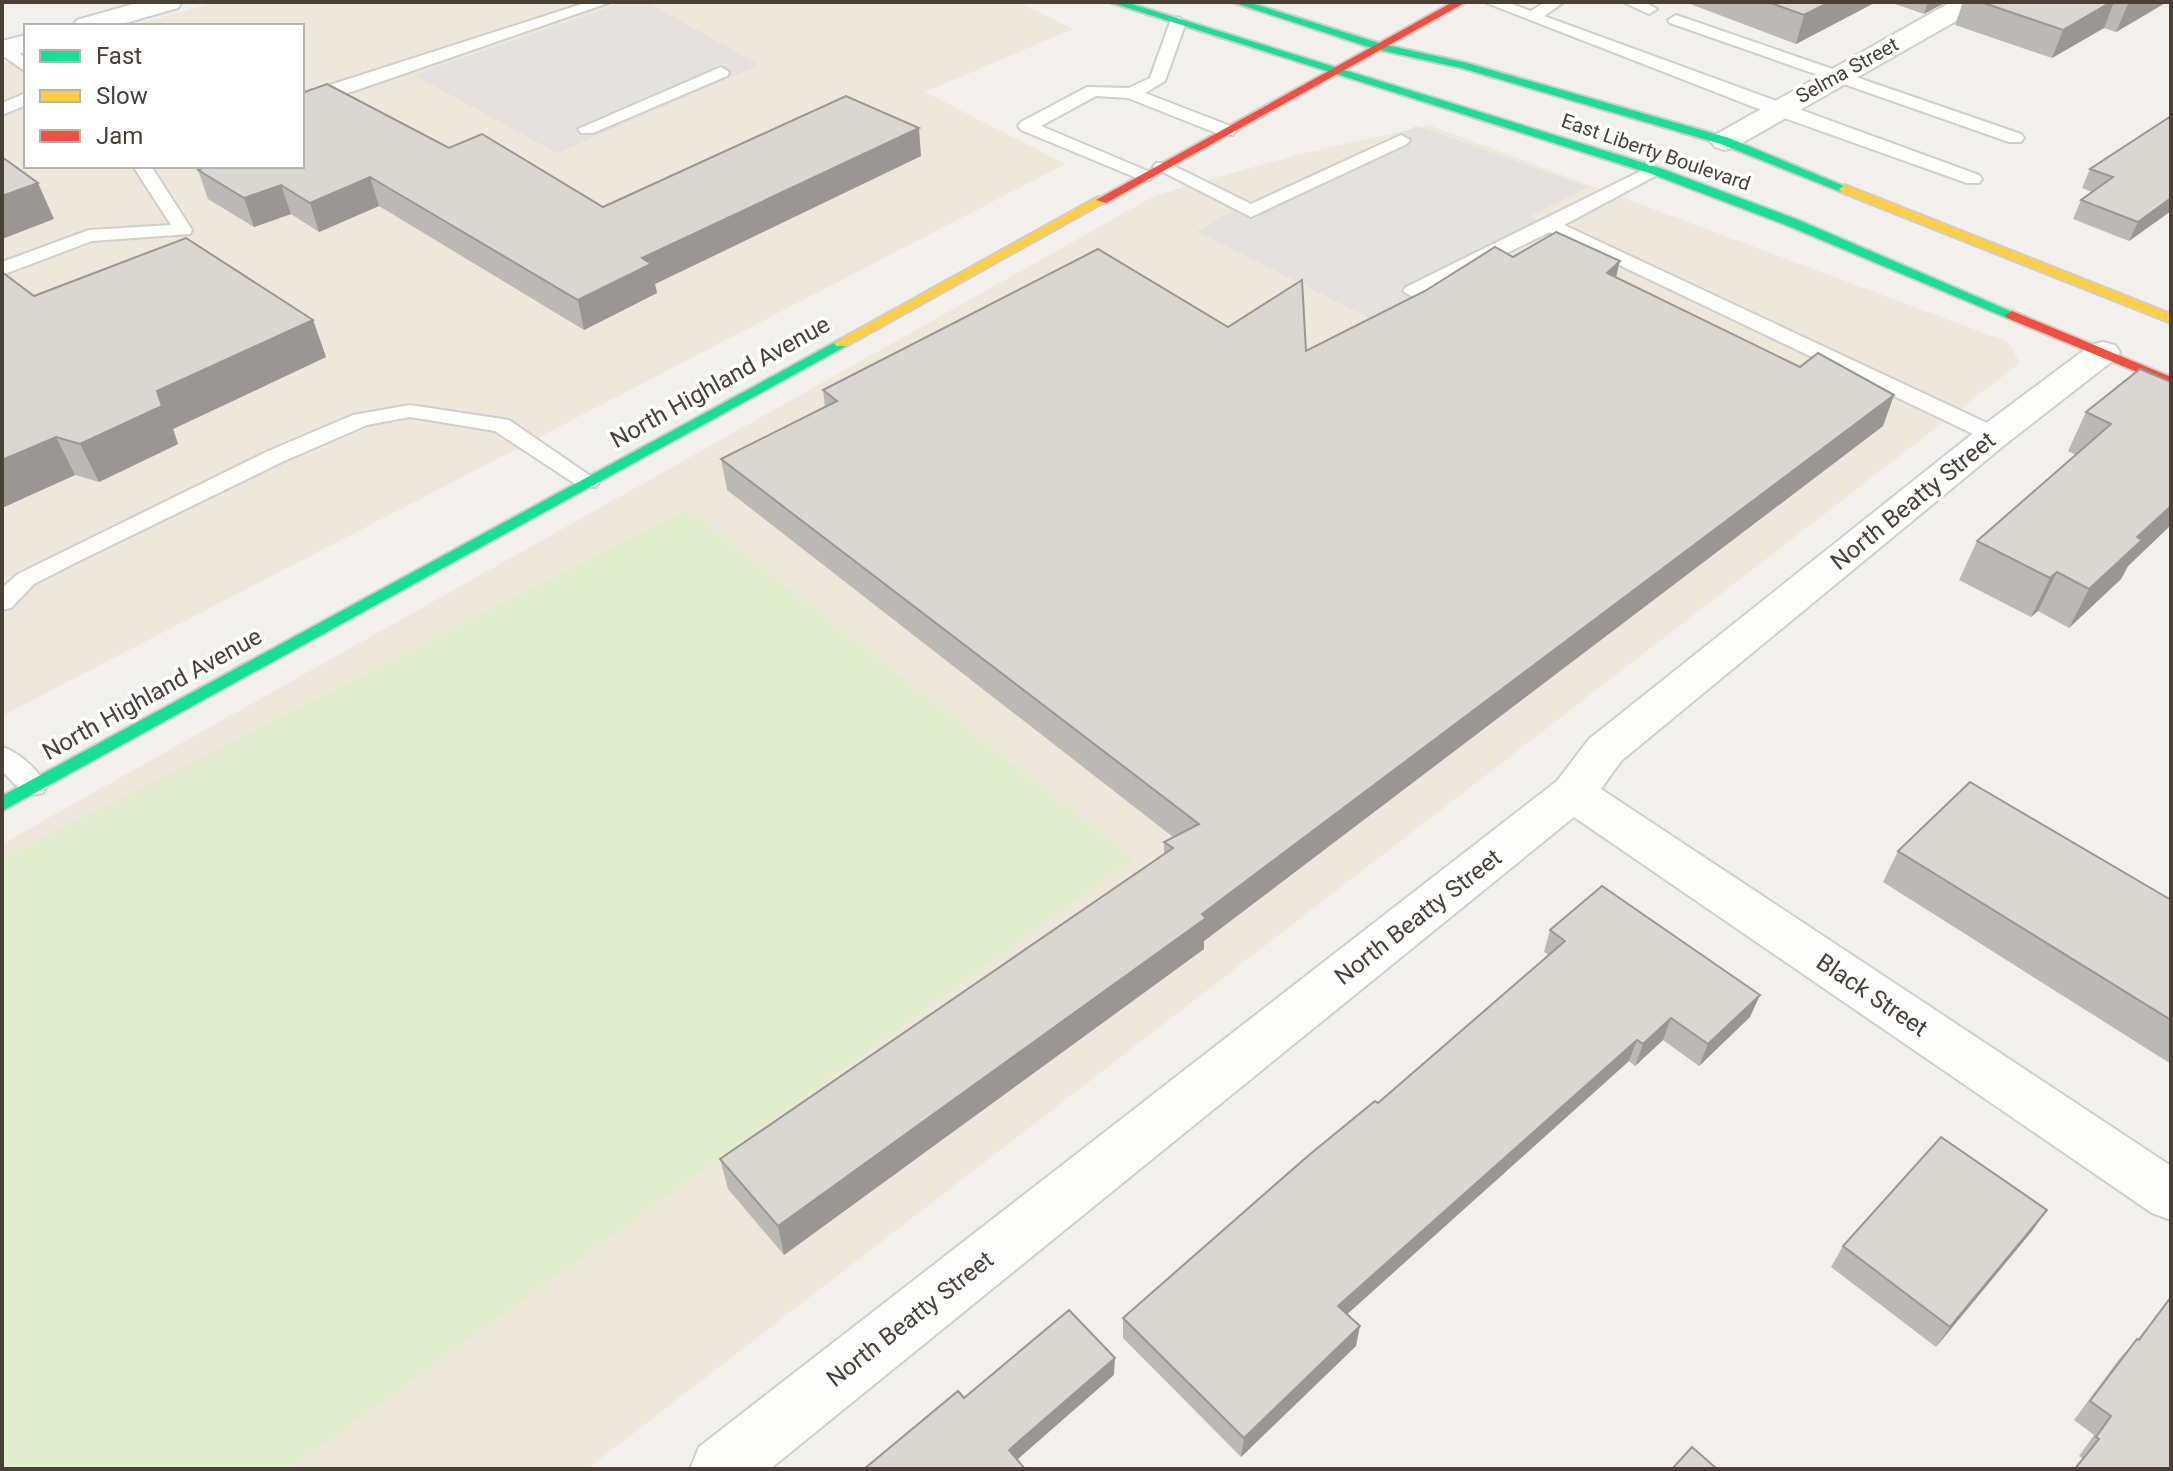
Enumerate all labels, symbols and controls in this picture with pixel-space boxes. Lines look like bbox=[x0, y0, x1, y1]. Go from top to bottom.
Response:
legend bbox=[24, 24, 304, 168]
street label: Selma Street bbox=[1792, 32, 1902, 108]
text: Fast bbox=[96, 42, 142, 70]
text: Slow bbox=[96, 82, 148, 110]
street label: East Liberty Boulevard bbox=[1558, 108, 1754, 196]
text: Jam bbox=[96, 122, 143, 150]
street label: North Highland Avenue bbox=[605, 310, 835, 454]
street label: North Beatty Street bbox=[1825, 426, 2001, 576]
street label: North Highland Avenue bbox=[37, 622, 267, 766]
street label: North Beatty Street bbox=[1329, 843, 1507, 991]
street label: Black Street bbox=[1811, 948, 1933, 1042]
street label: North Beatty Street bbox=[821, 1245, 999, 1393]

